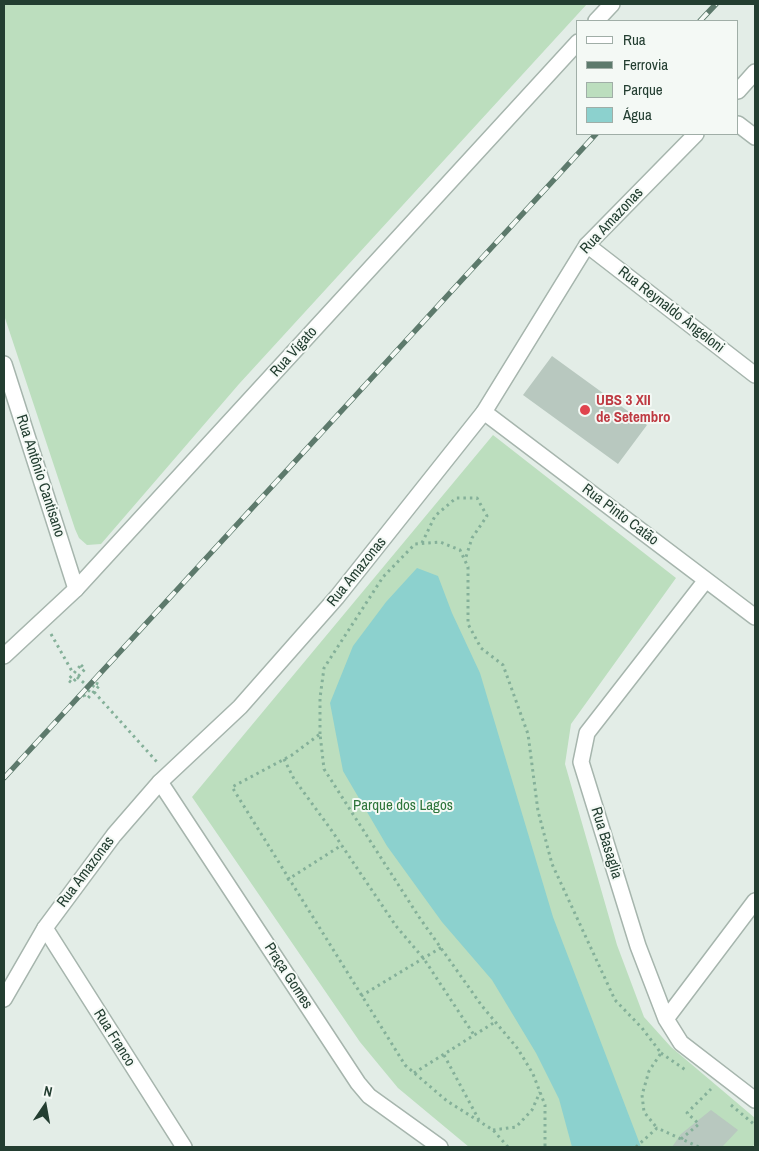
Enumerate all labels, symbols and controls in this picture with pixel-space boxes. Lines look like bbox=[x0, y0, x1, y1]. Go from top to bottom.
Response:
legend bbox=[576, 20, 739, 135]
text: Rua bbox=[623, 29, 646, 50]
text: Ferrovia bbox=[623, 54, 668, 75]
text: Parque bbox=[623, 79, 663, 100]
text: Água bbox=[623, 104, 652, 125]
street label: Rua Amazonas bbox=[577, 184, 647, 258]
street label: Rua Reynaldo Ângeloni bbox=[614, 263, 728, 357]
street label: Rua Vigato bbox=[267, 323, 321, 381]
place label: UBS 3 XII de Setembro bbox=[596, 392, 671, 427]
marker: UBS 3 XII de Setembro bbox=[578, 403, 592, 417]
street label: Rua Antônio Cantisano bbox=[12, 412, 68, 540]
street label: Rua Pinto Catão bbox=[578, 480, 662, 550]
street label: Rua Amazonas bbox=[324, 534, 390, 610]
park label: Parque dos Lagos bbox=[353, 797, 453, 815]
street label: Rua Basaglia bbox=[587, 805, 625, 881]
street label: Rua Amazonas bbox=[54, 833, 118, 911]
street label: Praça Gomes bbox=[260, 940, 316, 1012]
street label: Rua Franco bbox=[89, 1006, 139, 1070]
north arrow bbox=[20, 1081, 70, 1131]
text: N bbox=[42, 1082, 54, 1101]

